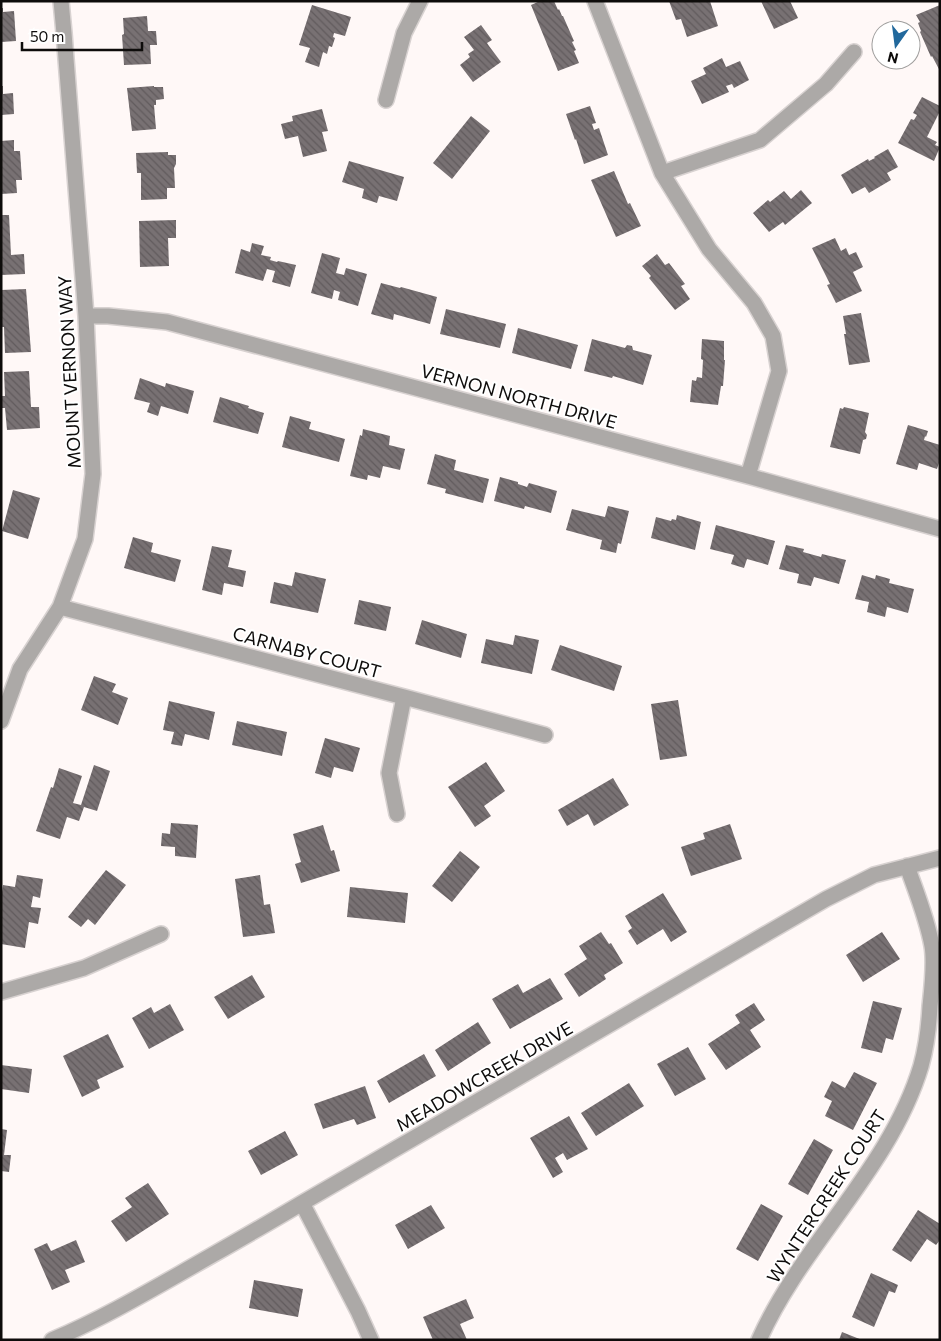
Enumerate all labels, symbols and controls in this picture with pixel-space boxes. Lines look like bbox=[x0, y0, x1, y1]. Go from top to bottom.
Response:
scale bar bbox=[22, 20, 142, 52]
north arrow bbox=[871, 20, 921, 70]
text: 50 m bbox=[30, 27, 64, 45]
text: N bbox=[886, 49, 900, 68]
street label: MOUNT VERNON WAY bbox=[53, 275, 85, 469]
street label: VERNON NORTH DRIVE bbox=[418, 359, 620, 433]
street label: CARNABY COURT bbox=[230, 622, 384, 682]
street label: MEADOWCREEK DRIVE bbox=[392, 1016, 576, 1136]
street label: WYNTERCREEK COURT bbox=[762, 1105, 890, 1287]

